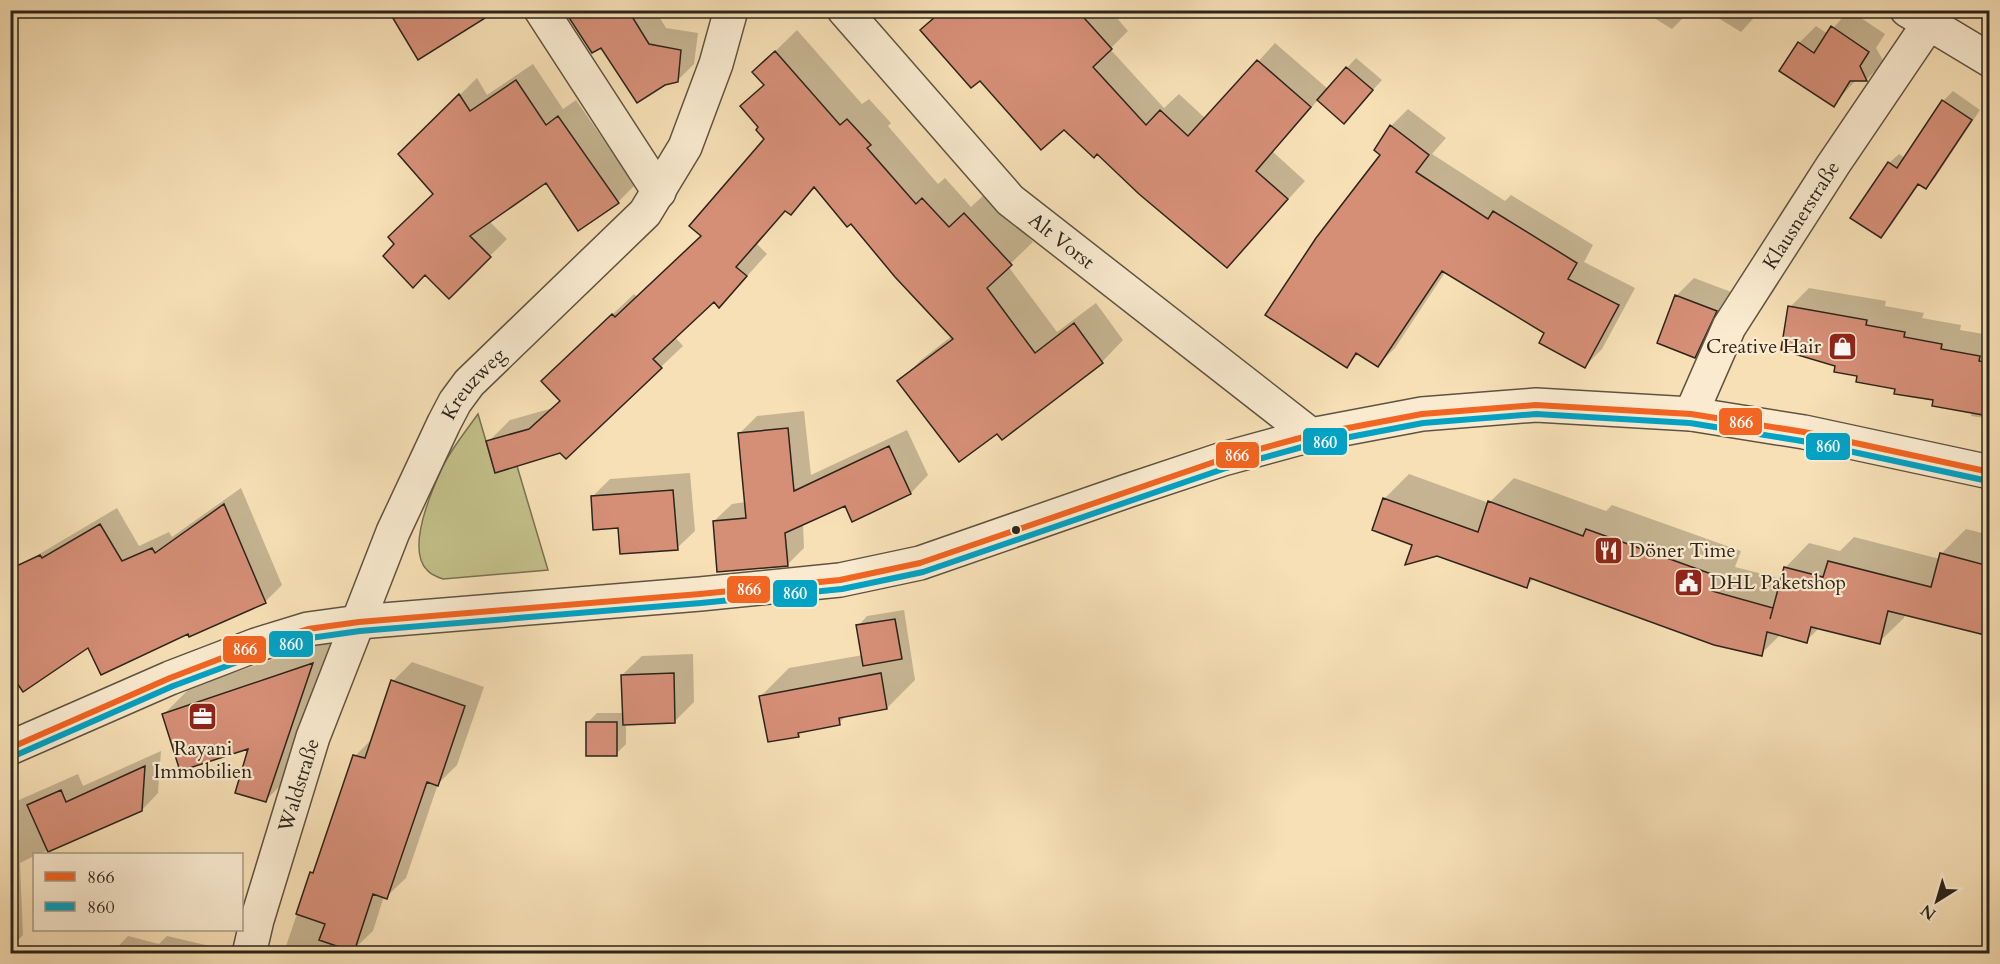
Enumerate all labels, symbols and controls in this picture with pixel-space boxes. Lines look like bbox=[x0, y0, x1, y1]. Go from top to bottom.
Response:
street label: Klausnerstraße bbox=[1756, 156, 1846, 275]
street label: Alt Vorst bbox=[1023, 207, 1101, 276]
shop icon: Creative Hair bbox=[1826, 330, 1858, 362]
place label: Creative Hair bbox=[1706, 333, 1822, 360]
street label: Kreuzweg bbox=[435, 341, 512, 425]
line badge: 866 bbox=[1718, 407, 1763, 436]
text: 866 bbox=[1729, 412, 1753, 434]
line badge: 860 bbox=[1302, 427, 1348, 456]
text: 860 bbox=[1313, 432, 1337, 454]
line badge: 860 bbox=[1805, 432, 1851, 461]
text: 860 bbox=[1816, 436, 1840, 458]
line badge: 866 bbox=[1215, 441, 1260, 469]
text: 866 bbox=[1225, 445, 1249, 467]
unlabelled marker bbox=[1010, 524, 1022, 536]
restaurant icon: Döner Time bbox=[1592, 534, 1624, 566]
place label: Döner Time bbox=[1629, 537, 1735, 564]
public building icon: DHL Paketshop bbox=[1673, 566, 1705, 598]
place label: DHL Paketshop bbox=[1710, 569, 1846, 596]
line badge: 866 bbox=[726, 575, 771, 604]
text: 866 bbox=[737, 579, 761, 601]
line badge: 860 bbox=[772, 579, 818, 608]
text: 860 bbox=[783, 583, 807, 605]
line badge: 860 bbox=[268, 630, 314, 658]
text: 860 bbox=[279, 634, 303, 656]
line badge: 866 bbox=[222, 635, 267, 664]
text: 866 bbox=[233, 639, 257, 661]
office icon: Rayani Immobilien bbox=[187, 701, 219, 733]
place label: Rayani Immobilien bbox=[154, 735, 253, 785]
street label: Waldstraße bbox=[271, 735, 326, 836]
legend bbox=[33, 853, 243, 931]
text: 866 bbox=[87, 865, 115, 890]
north arrow bbox=[1907, 871, 1967, 931]
text: 860 bbox=[87, 895, 115, 920]
text: N bbox=[1916, 899, 1941, 925]

